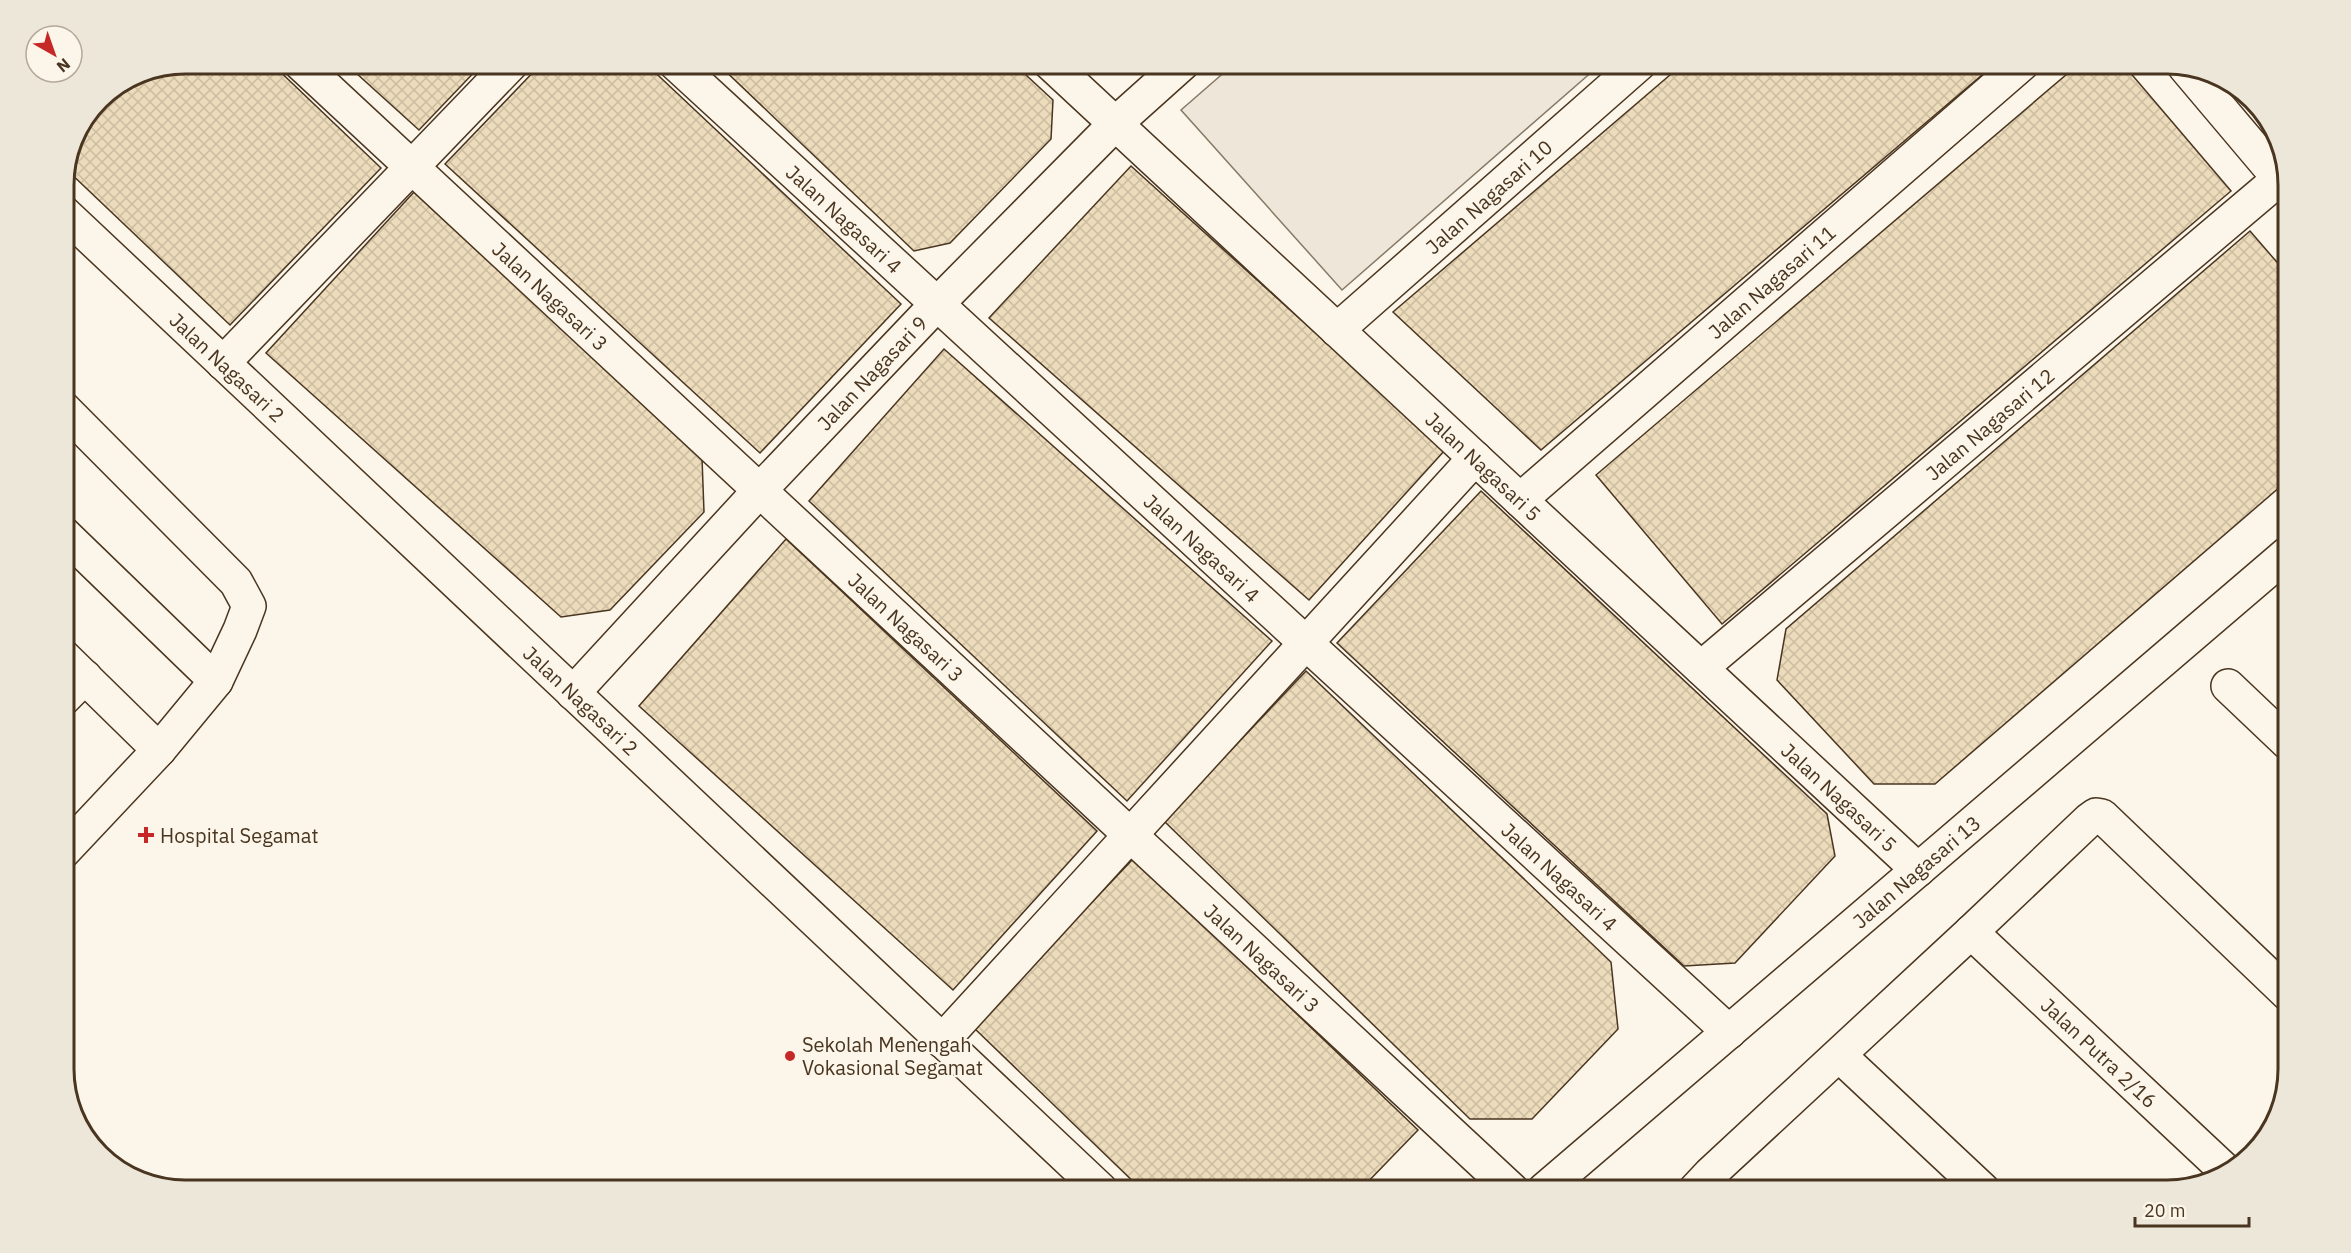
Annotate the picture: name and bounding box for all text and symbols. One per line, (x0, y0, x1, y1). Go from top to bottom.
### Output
north arrow (24, 24, 84, 84)
text: N (53, 54, 75, 77)
street label: Jalan Nagasari 10 (1419, 133, 1558, 260)
street label: Jalan Nagasari 4 (780, 158, 908, 279)
street label: Jalan Nagasari 11 (1702, 219, 1841, 344)
street label: Jalan Nagasari 3 (487, 235, 614, 356)
street label: Jalan Nagasari 2 (164, 306, 291, 428)
street label: Jalan Nagasari 9 (811, 309, 933, 436)
street label: Jalan Nagasari 12 (1920, 362, 2060, 486)
street label: Jalan Nagasari 5 (1420, 406, 1547, 527)
street label: Jalan Nagasari 4 (1138, 487, 1266, 608)
street label: Jalan Nagasari 3 (843, 566, 970, 687)
street label: Jalan Nagasari 2 (518, 639, 645, 761)
street label: Jalan Nagasari 5 (1776, 737, 1903, 858)
street label: Jalan Nagasari 13 (1846, 809, 1986, 934)
street label: Jalan Nagasari 4 (1496, 816, 1624, 937)
place label: Hospital Segamat (160, 822, 318, 849)
marker: Hospital Segamat (137, 826, 155, 844)
street label: Jalan Nagasari 3 (1199, 897, 1326, 1018)
street label: Jalan Putra 2/16 (2035, 991, 2163, 1114)
place label: Sekolah Menengah Vokasional Segamat (802, 1031, 983, 1081)
marker: Sekolah Menengah Vokasional Segamat (783, 1049, 797, 1063)
scale bar (2135, 1190, 2249, 1228)
text: 20 m (2144, 1199, 2186, 1222)

